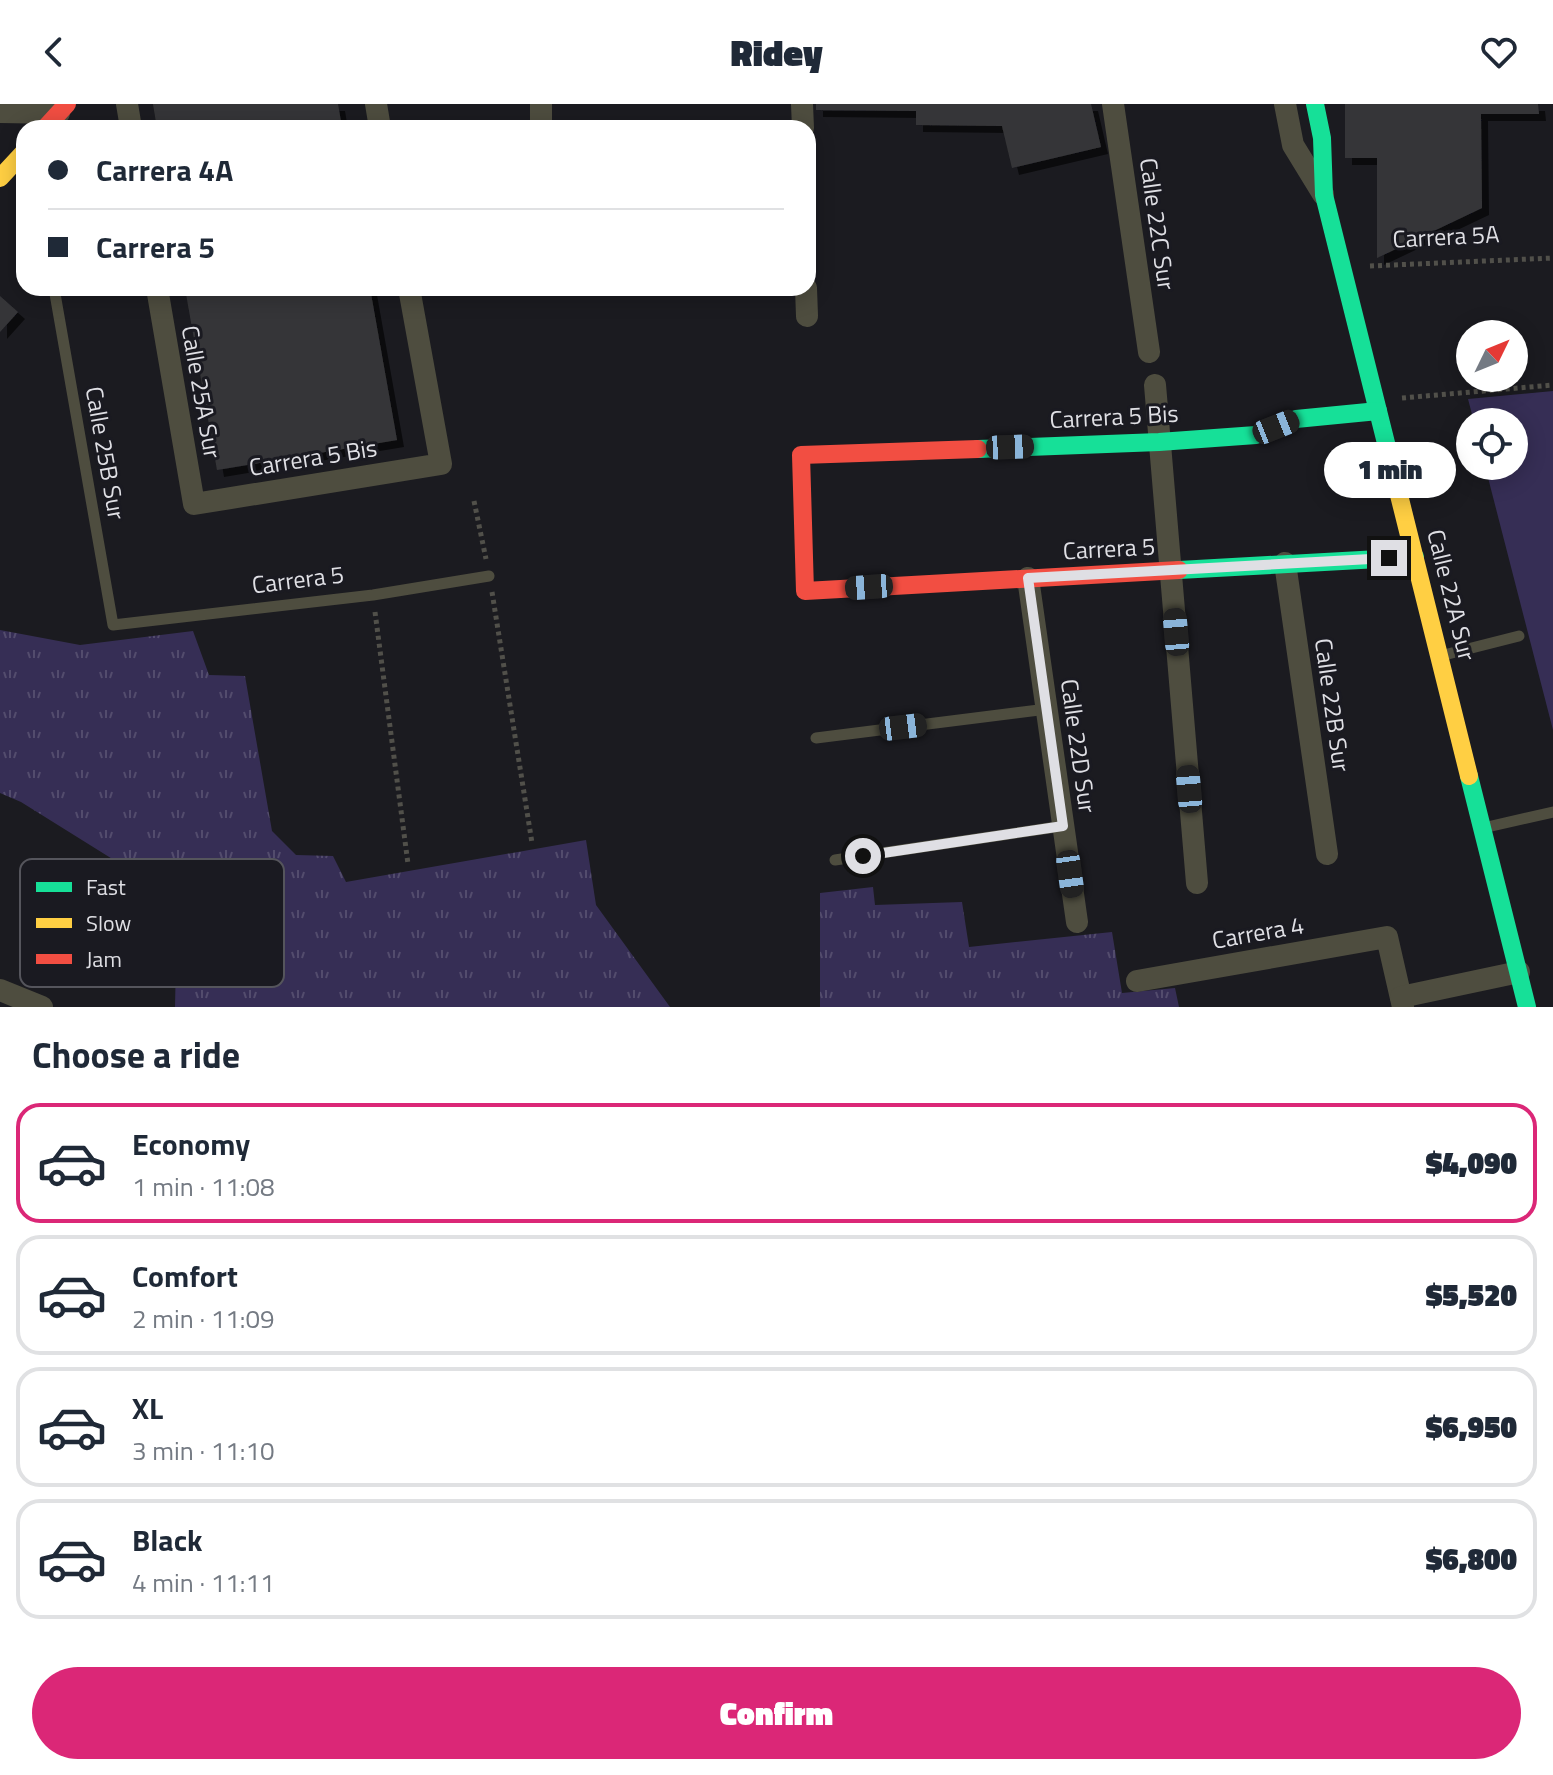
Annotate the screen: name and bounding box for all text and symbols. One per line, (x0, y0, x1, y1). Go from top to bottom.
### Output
text: Ridey (730, 25, 823, 80)
icon: back (32, 30, 76, 74)
icon: heart (1477, 30, 1521, 74)
text: Carrera 4A (96, 147, 233, 193)
street label: Calle 22C Sur (1131, 156, 1185, 292)
street label: Carrera 5A (1392, 215, 1500, 257)
text: Carrera 5 (96, 224, 215, 270)
north arrow (1456, 320, 1528, 392)
map controls (1456, 320, 1528, 480)
street label: Calle 25A Sur (173, 323, 231, 461)
street label: Calle 25B Sur (77, 383, 135, 522)
street label: Carrera 5 Bis (1049, 395, 1179, 437)
car (1249, 407, 1303, 447)
button: locate (1456, 408, 1528, 480)
street label: Carrera 5 Bis (246, 429, 379, 485)
car (986, 434, 1034, 460)
callout: 1 min (1323, 442, 1455, 498)
text: 1 min (1358, 450, 1422, 489)
street label: Calle 22A Sur (1418, 525, 1486, 664)
street label: Carrera 5 (1062, 528, 1156, 568)
route end (1371, 540, 1407, 576)
street label: Carrera 5 (250, 555, 346, 603)
car (844, 573, 894, 601)
car (1162, 607, 1190, 657)
street label: Calle 22B Sur (1306, 636, 1360, 774)
street label: Calle 22D Sur (1052, 676, 1106, 815)
car (878, 712, 928, 742)
car (1175, 764, 1203, 814)
route start (845, 838, 881, 874)
car (1055, 849, 1085, 899)
legend (20, 859, 284, 987)
text: Fast (86, 870, 126, 904)
text: Slow (86, 906, 132, 940)
street label: Carrera 4 (1209, 906, 1307, 958)
text: Jam (86, 942, 122, 976)
text: Choose a ride (32, 1027, 240, 1082)
text: Economy (132, 1121, 250, 1167)
icon: car (36, 1127, 108, 1199)
text: $4,090 (1426, 1140, 1517, 1186)
text: 1 min · 11:08 (132, 1167, 275, 1206)
text: Comfort (132, 1253, 238, 1299)
icon: car (36, 1259, 108, 1331)
text: $5,520 (1426, 1272, 1517, 1318)
text: 2 min · 11:09 (132, 1299, 275, 1338)
text: XL (132, 1385, 163, 1431)
icon: car (36, 1391, 108, 1463)
text: $6,950 (1426, 1404, 1517, 1450)
text: 3 min · 11:10 (132, 1431, 275, 1470)
text: Black (132, 1517, 203, 1563)
icon: car (36, 1523, 108, 1595)
text: $6,800 (1426, 1536, 1517, 1582)
text: 4 min · 11:11 (132, 1563, 275, 1602)
button: Confirm (32, 1667, 1521, 1759)

